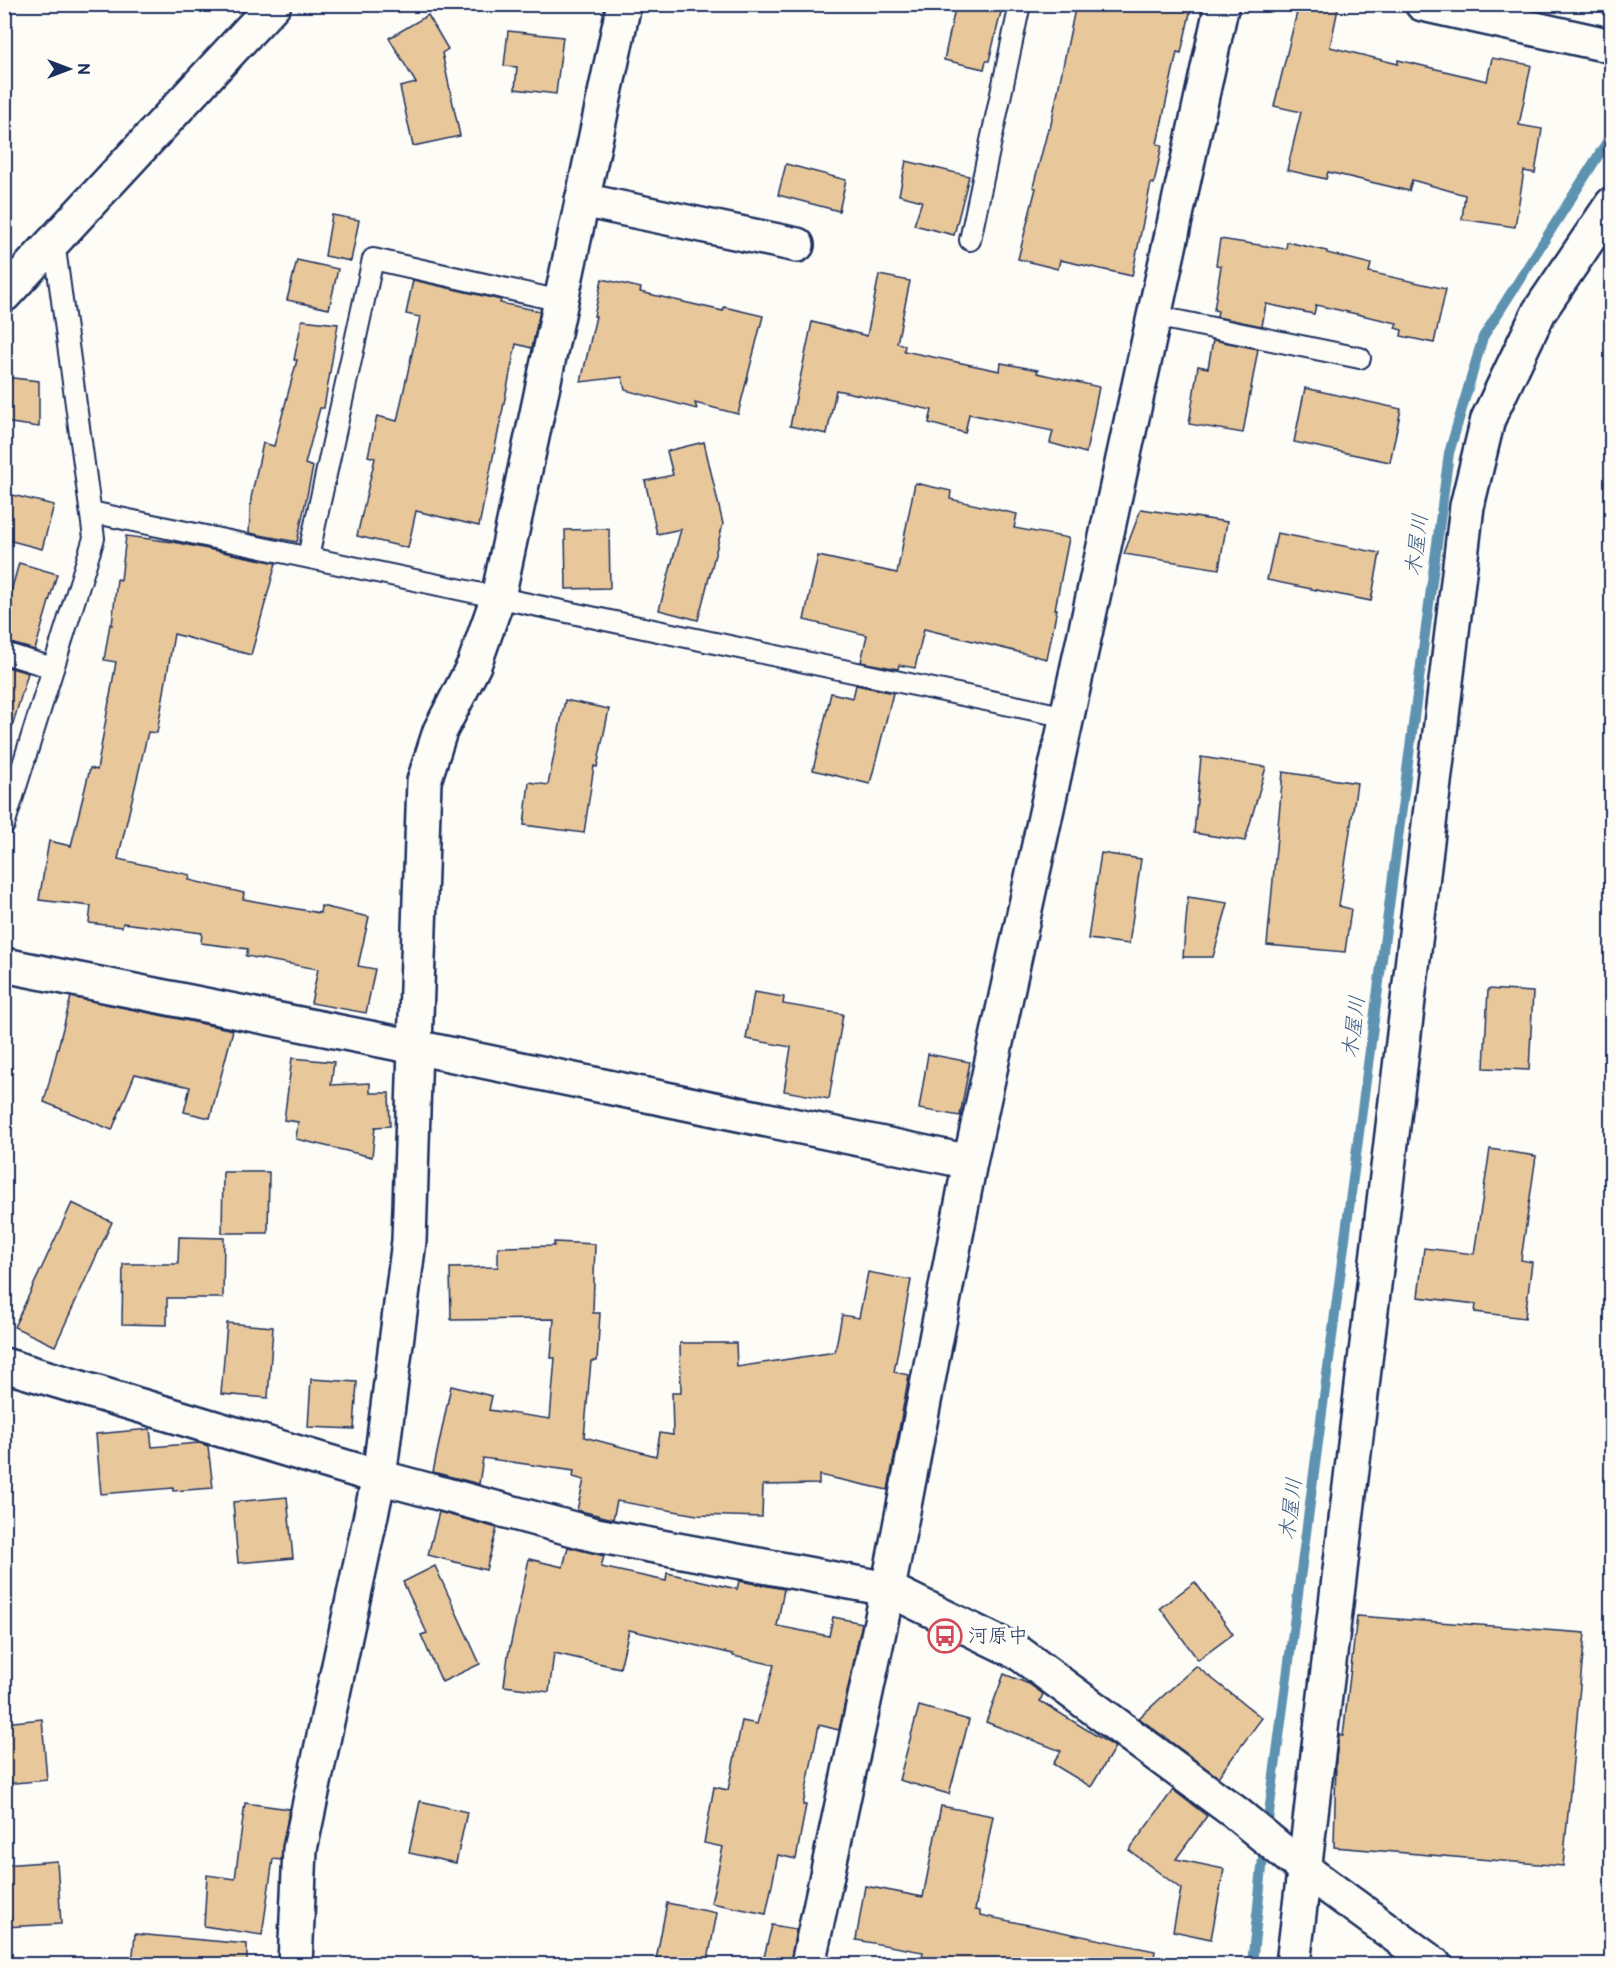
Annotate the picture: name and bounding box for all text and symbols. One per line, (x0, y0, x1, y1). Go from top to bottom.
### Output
north arrow (39, 39, 99, 99)
text: N (73, 63, 92, 75)
water label: 木屋川 (1401, 512, 1433, 578)
water label: 木屋川 (1338, 994, 1370, 1060)
water label: 木屋川 (1275, 1476, 1307, 1542)
bus stop icon: 河原中 (927, 1618, 963, 1654)
place label: 河原中 (968, 1624, 1028, 1648)

